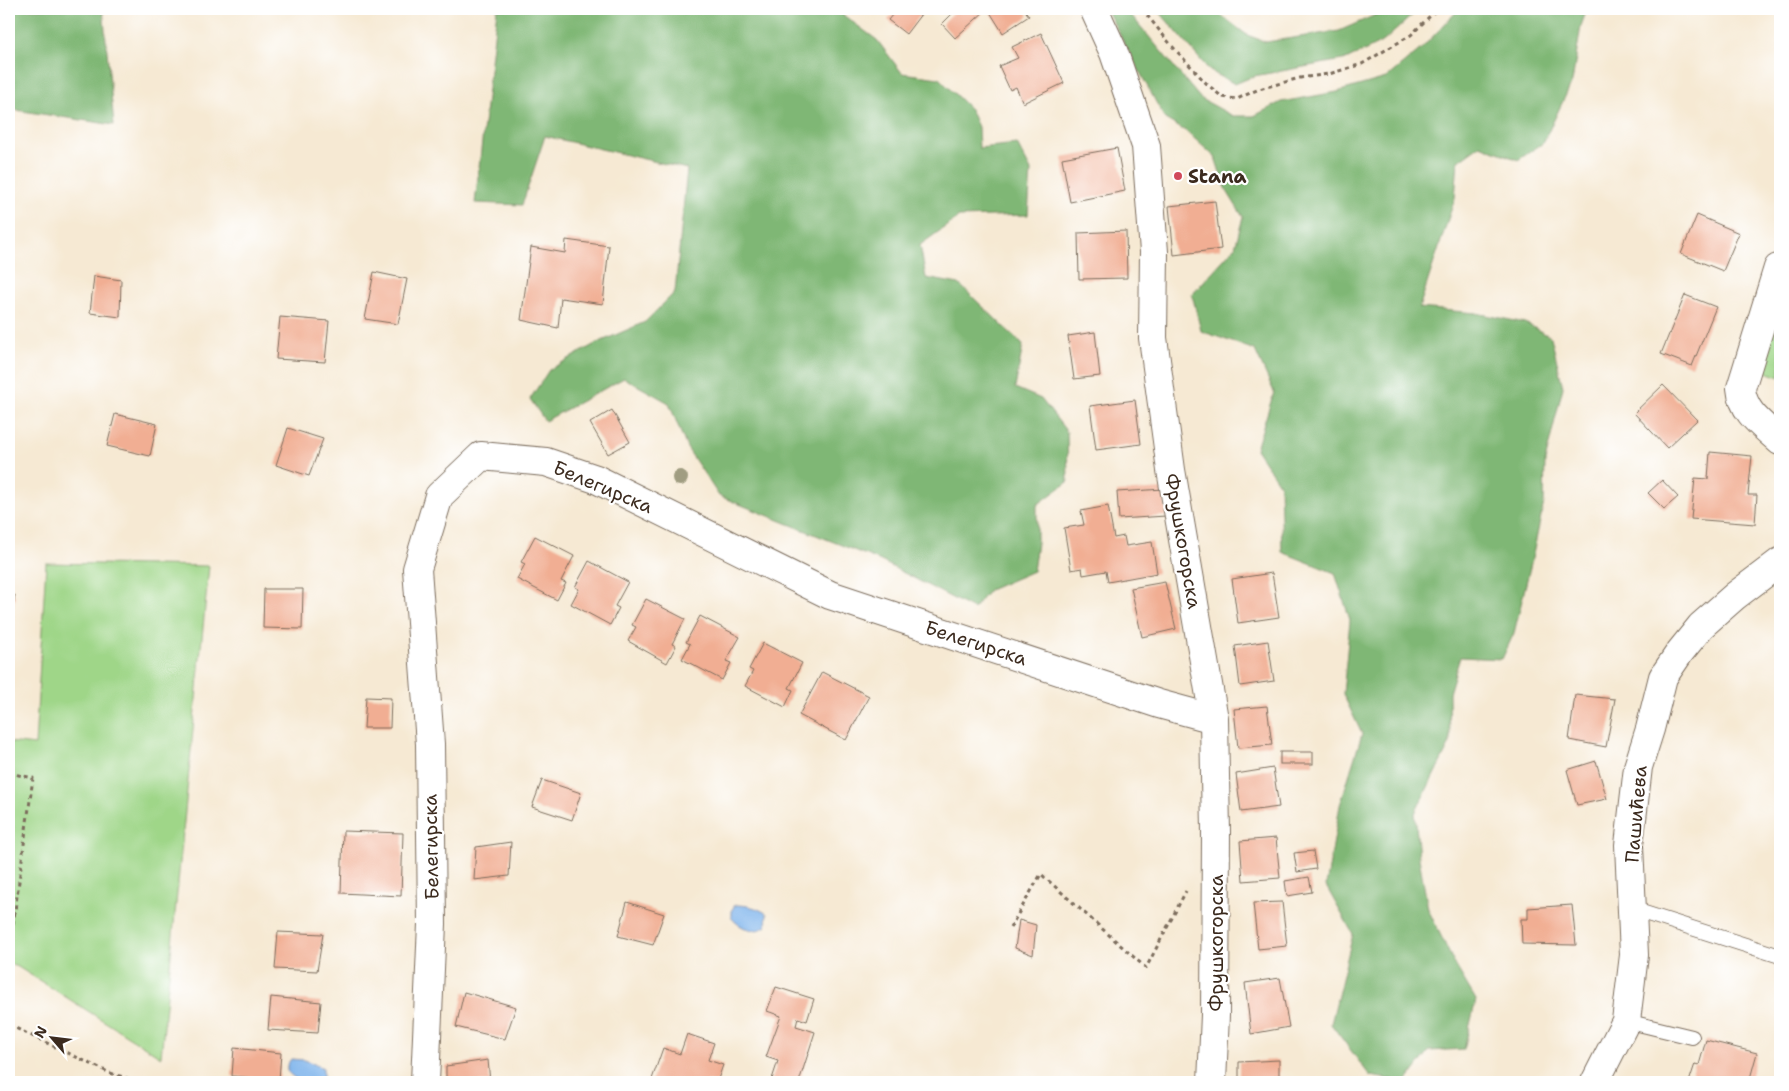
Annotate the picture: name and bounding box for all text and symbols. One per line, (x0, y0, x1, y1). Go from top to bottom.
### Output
place label: Stana (1188, 164, 1247, 189)
marker: Stana (1172, 170, 1184, 182)
street label: Белегирска (549, 455, 657, 519)
street label: Фрушкогорска (1159, 471, 1207, 611)
street label: Белегирска (922, 615, 1030, 671)
street label: Пашићева (1619, 764, 1653, 864)
street label: Белегирска (418, 794, 444, 900)
street label: Фрушкогорска (1204, 874, 1229, 1011)
north arrow (28, 1014, 78, 1064)
text: N (30, 1023, 51, 1041)

